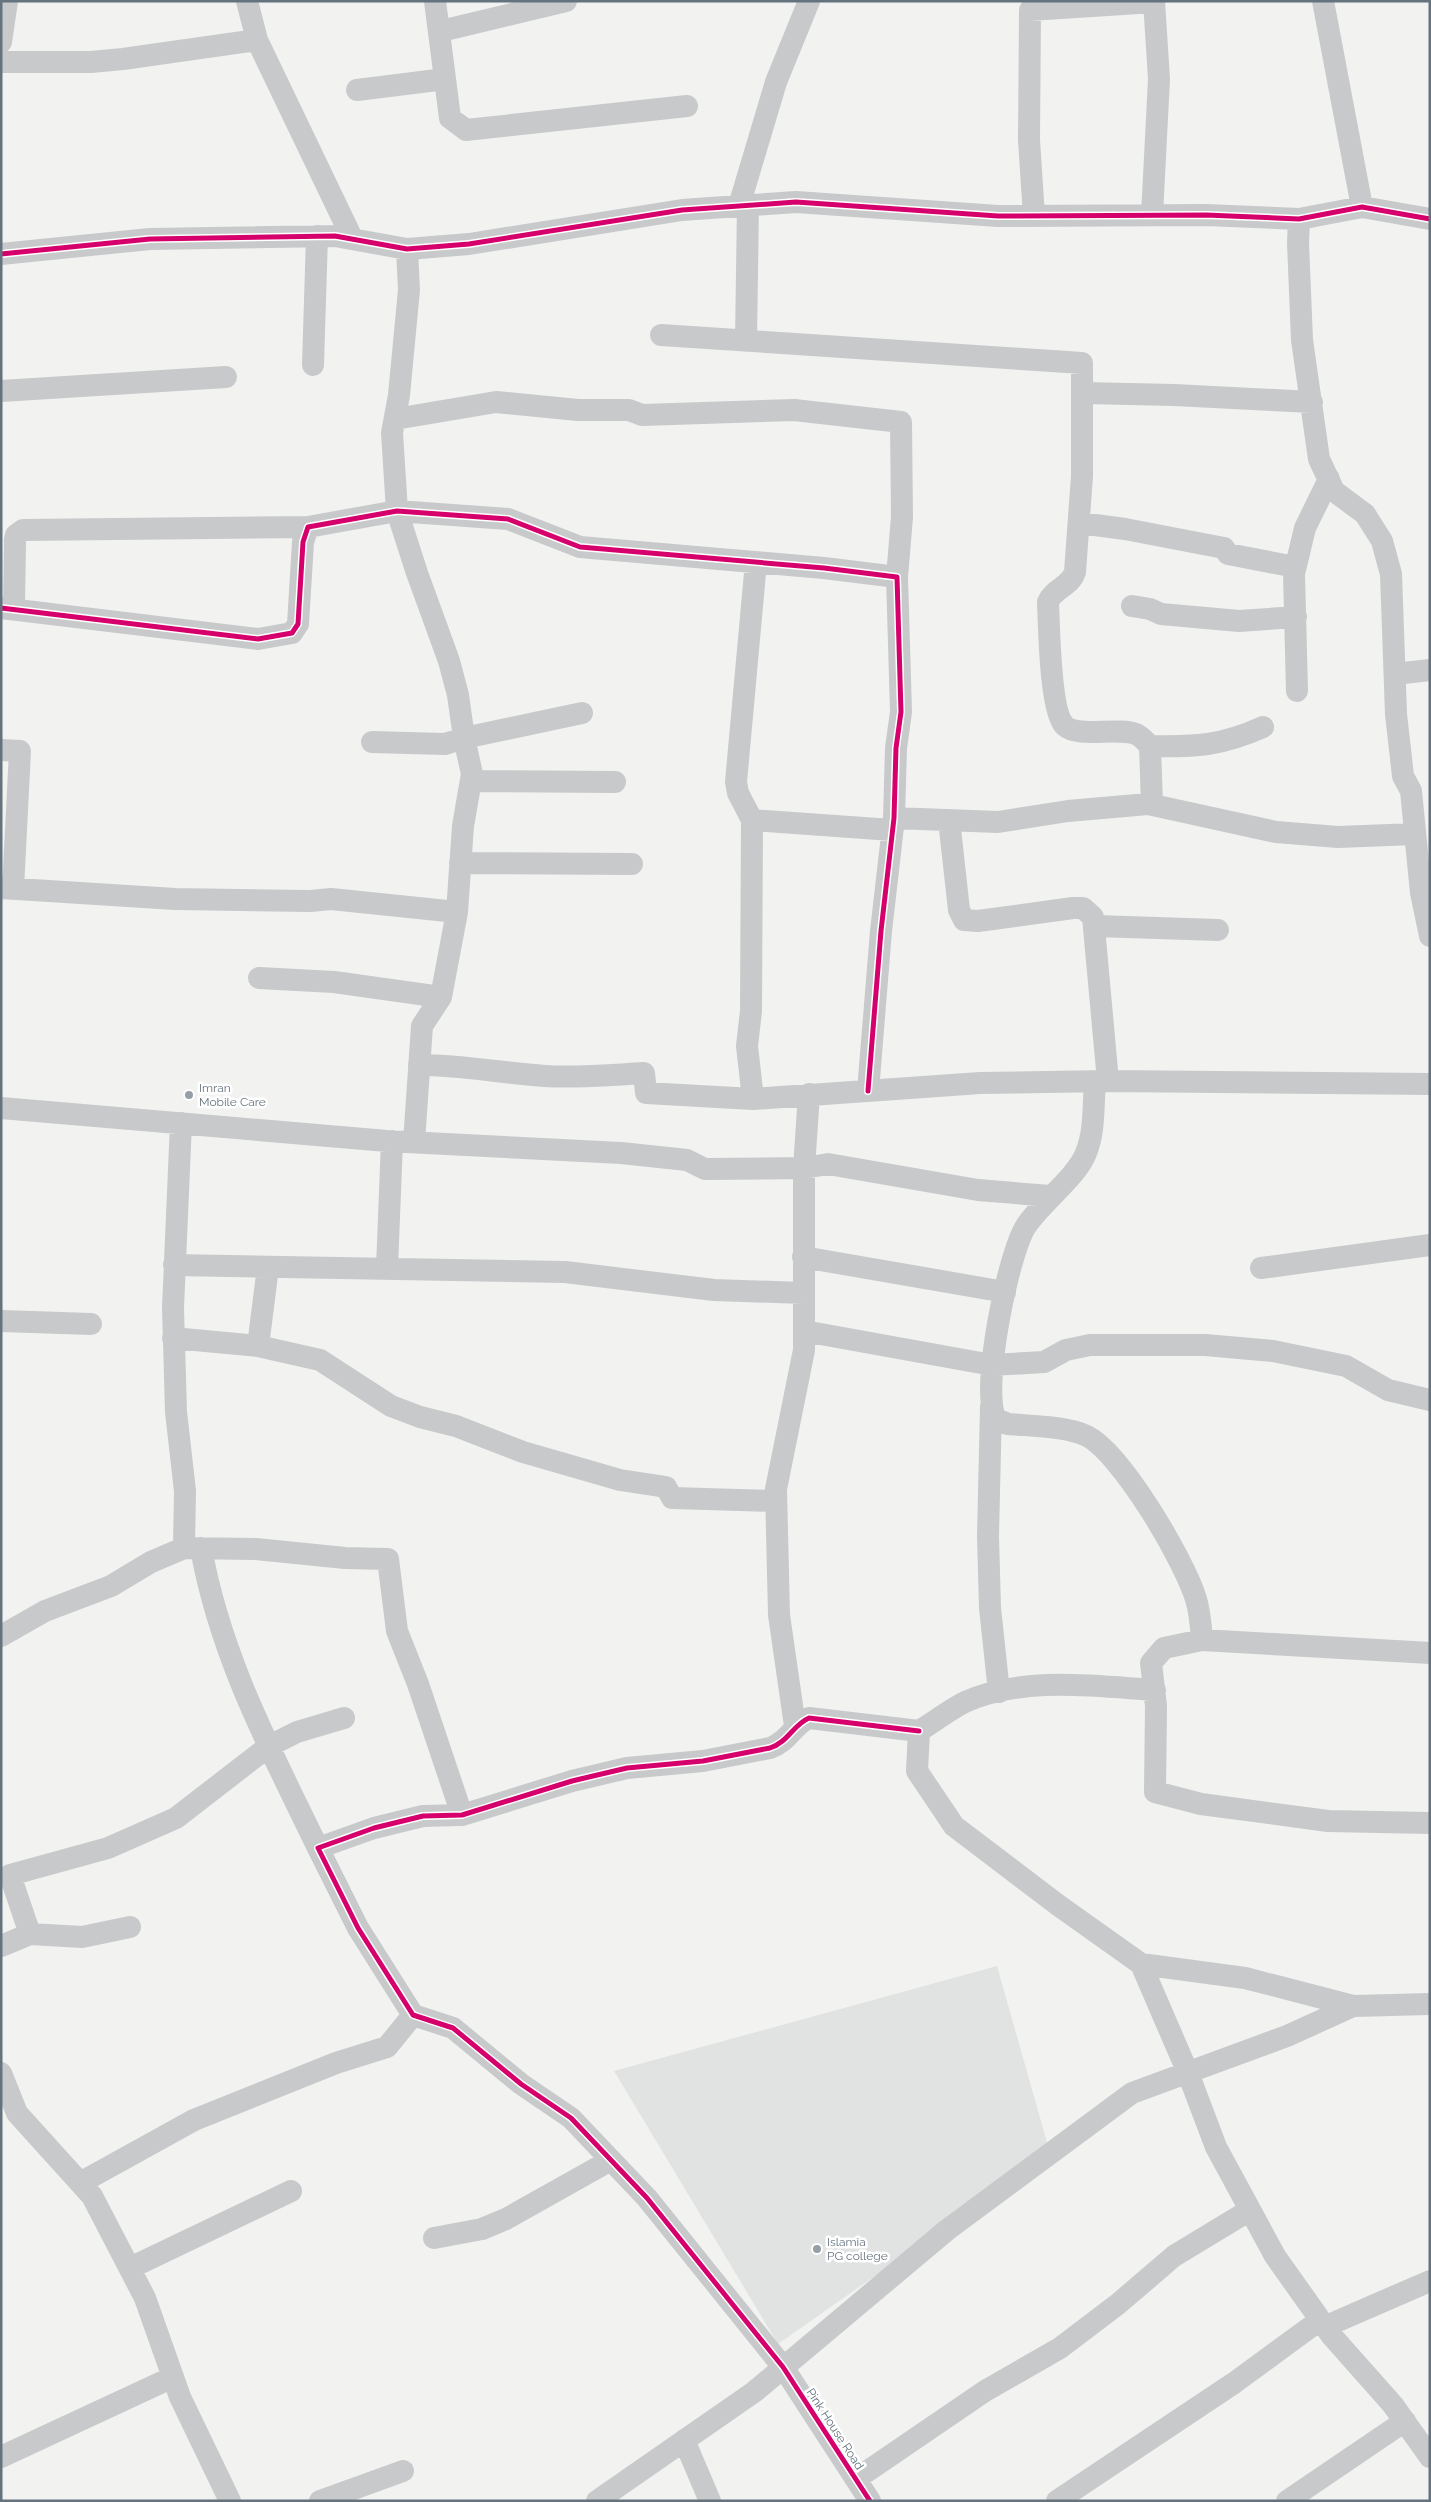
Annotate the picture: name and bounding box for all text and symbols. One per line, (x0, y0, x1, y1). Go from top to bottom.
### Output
place label: Imran Mobile Care (199, 1081, 266, 1109)
marker: Imran Mobile Care (183, 1089, 195, 1101)
place label: Islamia PG college (827, 2235, 888, 2263)
marker: Islamia PG college (811, 2243, 823, 2255)
street label: Pink House Road (803, 2386, 867, 2472)

